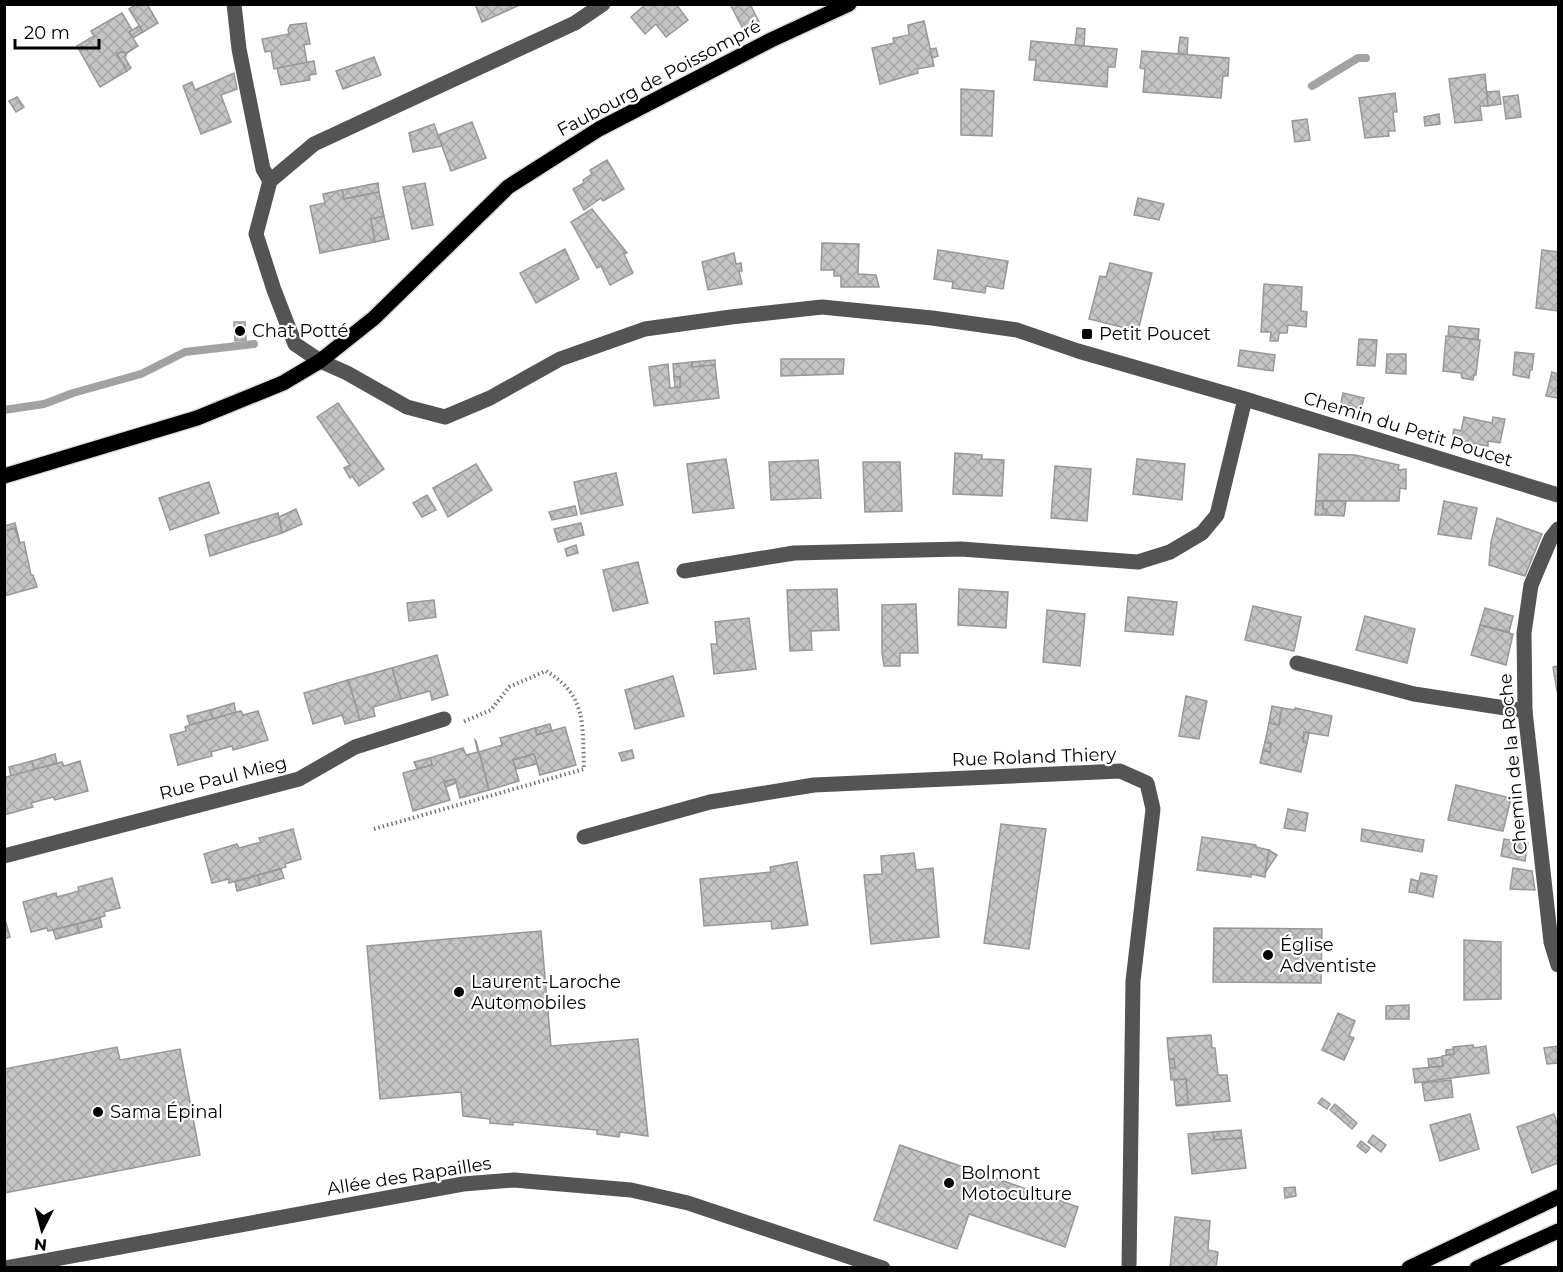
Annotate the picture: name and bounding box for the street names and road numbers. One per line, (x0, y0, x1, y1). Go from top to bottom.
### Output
street label: Faubourg de Poissompré (553, 15, 765, 141)
street label: Chemin du Petit Poucet (1301, 387, 1515, 471)
street label: Chemin de la Roche (1494, 672, 1532, 856)
street label: Rue Roland Thiery (951, 743, 1117, 771)
street label: Rue Paul Mieg (157, 751, 289, 805)
street label: Allée des Rapailles (325, 1152, 493, 1200)

